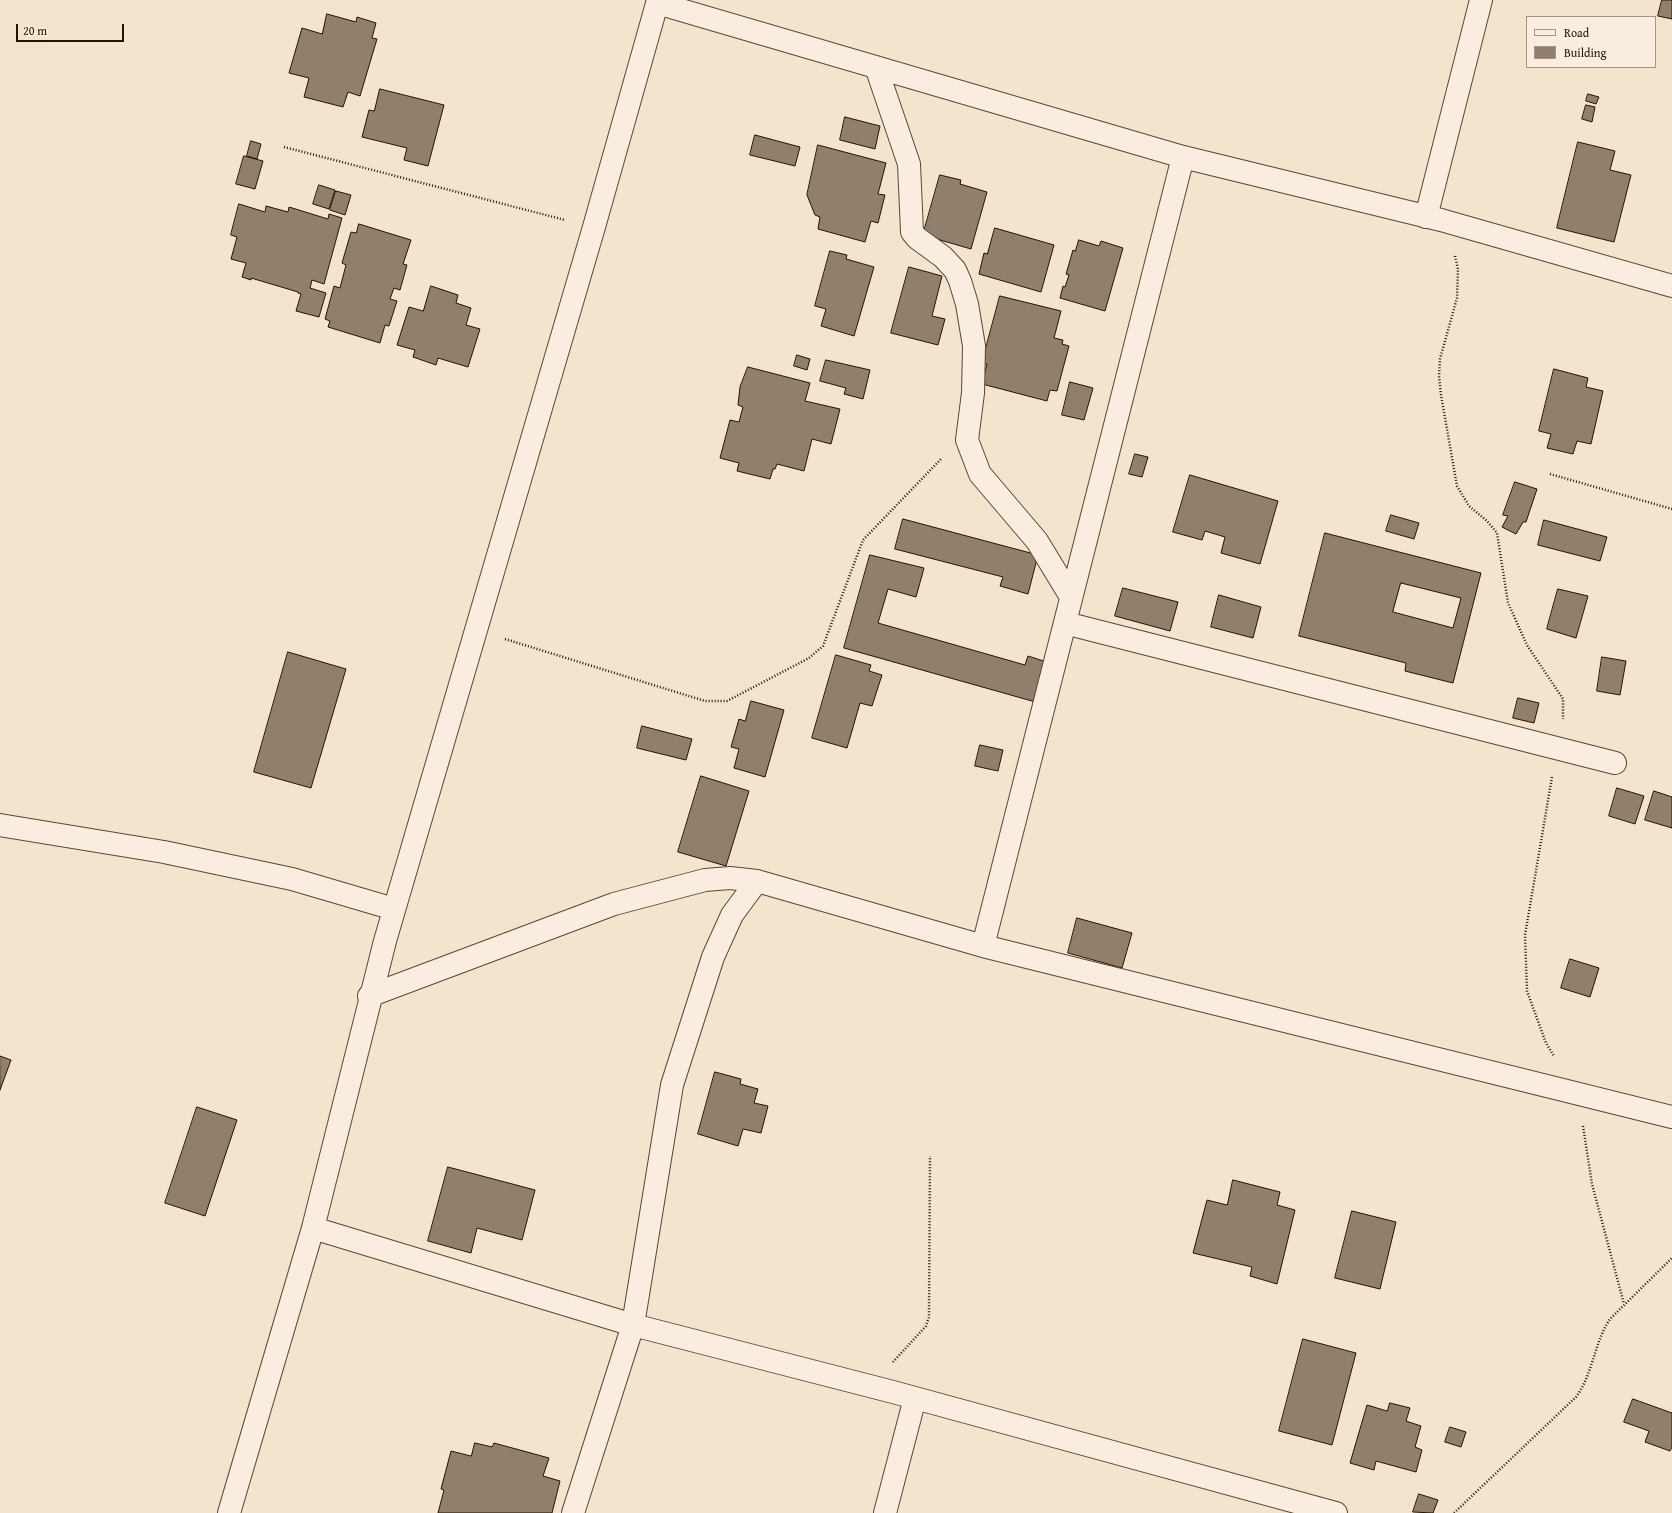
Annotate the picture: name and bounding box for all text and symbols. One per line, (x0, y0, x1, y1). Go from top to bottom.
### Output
scale bar (18, 16, 126, 42)
legend (1526, 16, 1656, 68)
text: 20 m (23, 22, 47, 39)
text: Road (1564, 24, 1589, 41)
text: Building (1564, 44, 1607, 61)

